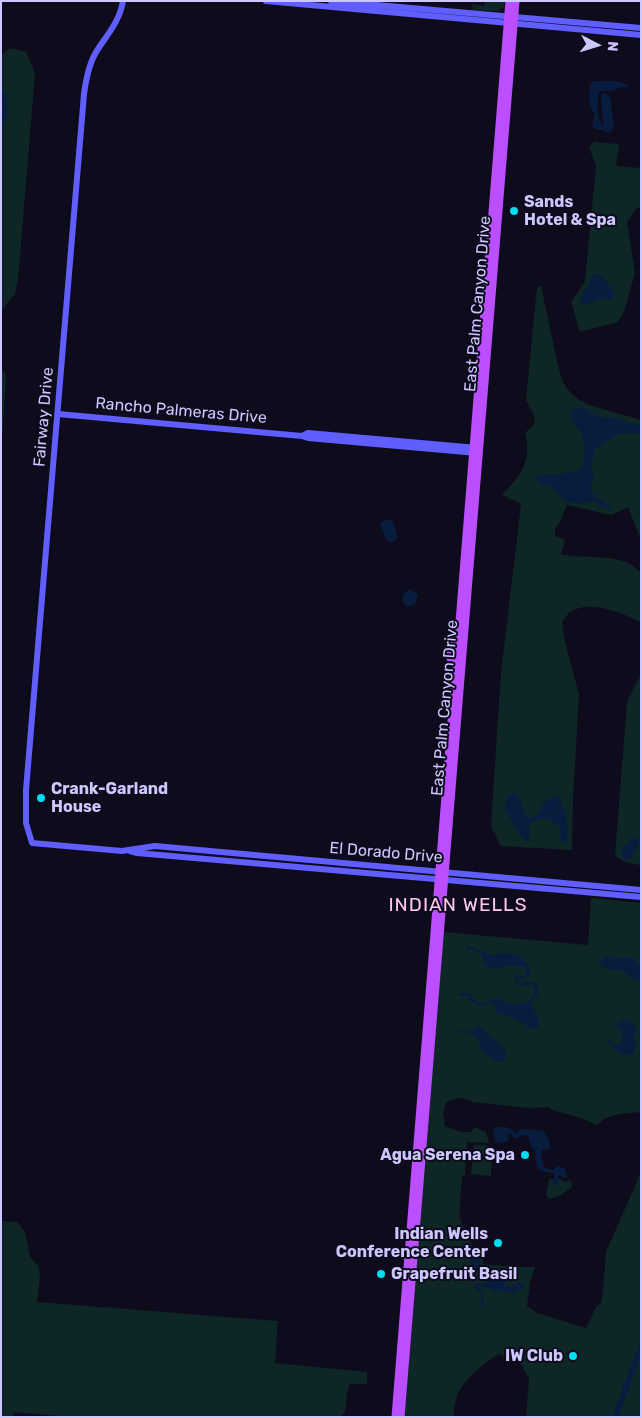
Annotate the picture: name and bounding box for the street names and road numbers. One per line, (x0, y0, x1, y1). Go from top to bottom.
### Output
street label: East Palm Canyon Drive (461, 215, 495, 393)
street label: Fairway Drive (30, 366, 58, 468)
street label: Rancho Palmeras Drive (94, 394, 268, 428)
street label: East Palm Canyon Drive (428, 619, 462, 797)
street label: El Dorado Drive (329, 838, 443, 868)

